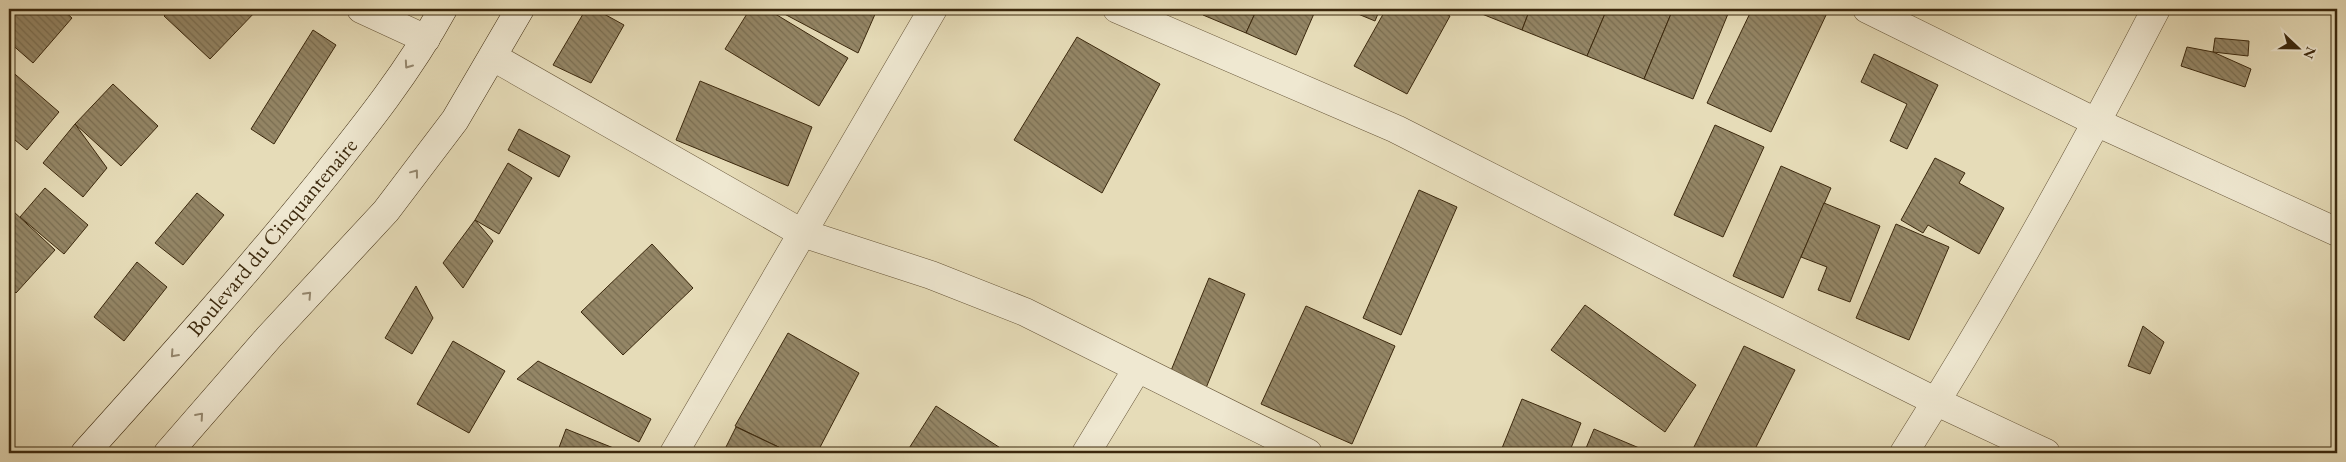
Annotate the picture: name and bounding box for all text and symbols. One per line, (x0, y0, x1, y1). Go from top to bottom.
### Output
north arrow (2274, 22, 2324, 72)
text: N (2299, 44, 2321, 62)
one-way arrow (405, 59, 414, 69)
street label: Boulevard du Cinquantenaire (180, 131, 364, 342)
one-way arrow (409, 170, 417, 179)
one-way arrow (302, 292, 311, 301)
one-way arrow (171, 348, 180, 357)
one-way arrow (194, 413, 203, 422)

